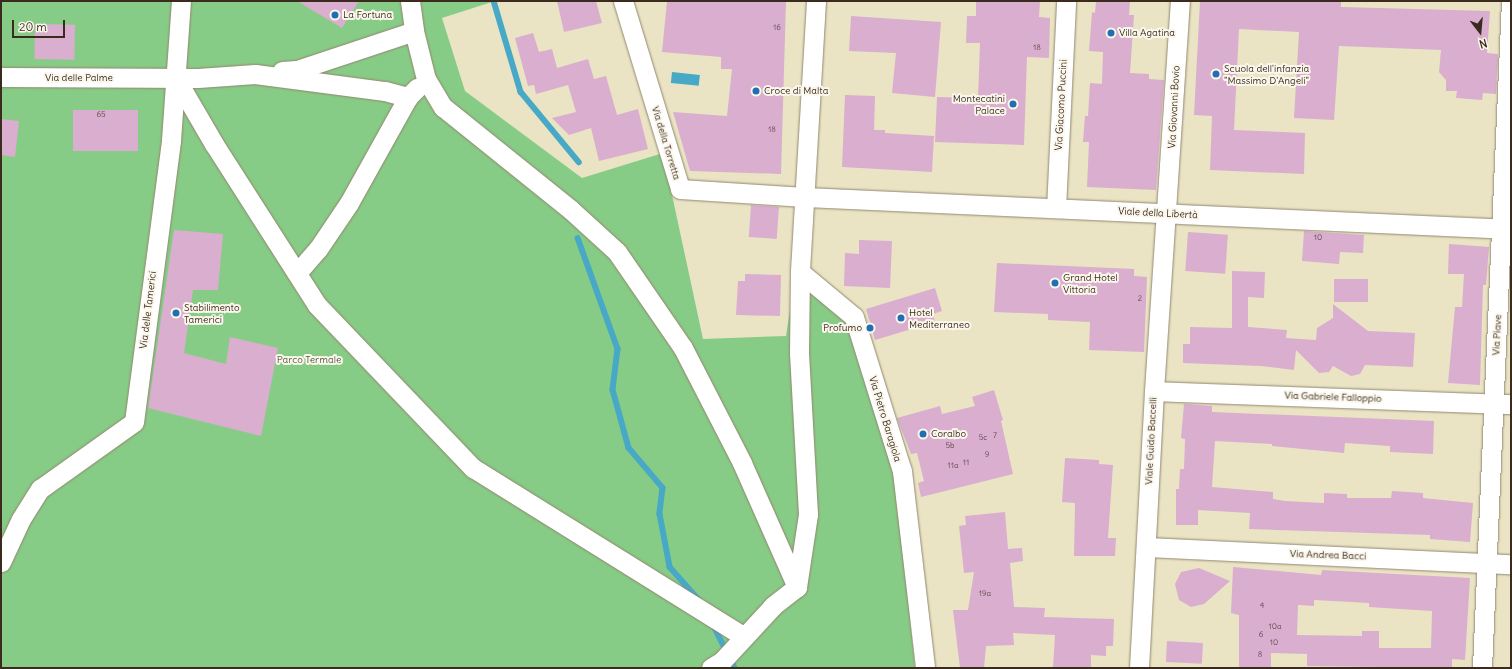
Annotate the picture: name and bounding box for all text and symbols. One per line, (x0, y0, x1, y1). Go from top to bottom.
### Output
place label: La Fortuna (343, 9, 392, 21)
marker: La Fortuna (330, 10, 340, 20)
scale bar (14, 12, 67, 38)
north arrow (1460, 12, 1500, 52)
text: 20 m (19, 19, 47, 34)
house number: 16 (773, 23, 781, 33)
place label: Villa Agatina (1119, 27, 1175, 39)
marker: Villa Agatina (1106, 28, 1116, 38)
text: N (1478, 36, 1489, 51)
house number: 18 (1033, 43, 1041, 53)
street label: Via Giacomo Puccini (1053, 59, 1069, 151)
place label: Scuola dell'infanzia "Massimo D'Angeli" (1224, 62, 1309, 86)
street label: Via Giovanni Bovio (1166, 65, 1182, 149)
marker: Scuola dell'infanzia "Massimo D'Angeli" (1211, 69, 1221, 79)
street label: Via delle Palme (45, 72, 113, 84)
place label: Croce di Malta (764, 85, 828, 97)
marker: Croce di Malta (751, 86, 761, 96)
place label: Montecatini Palace (953, 92, 1005, 116)
marker: Montecatini Palace (1008, 99, 1018, 109)
street label: Via della Torretta (649, 105, 683, 181)
house number: 65 (96, 110, 106, 120)
house number: 18 (768, 125, 776, 135)
street label: Viale della Libertà (1118, 205, 1198, 221)
house number: 10 (1314, 233, 1322, 243)
street label: Via delle Tamerici (137, 270, 159, 350)
place label: Grand Hotel Vittoria (1063, 271, 1118, 294)
marker: Grand Hotel Vittoria (1050, 278, 1060, 288)
house number: 2 (1138, 294, 1142, 304)
place label: Stabilimento Tamerici (184, 301, 240, 324)
place label: Hotel Mediterraneo (909, 306, 970, 330)
marker: Stabilimento Tamerici (171, 308, 181, 318)
marker: Hotel Mediterraneo (896, 313, 906, 323)
street label: Via Piave (1490, 314, 1504, 356)
place label: Profumo (823, 322, 862, 334)
marker: Profumo (865, 323, 875, 333)
park label: Parco Termale (277, 354, 341, 366)
street label: Via Pietro Baragiola (866, 375, 904, 463)
street label: Via Gabriele Falloppio (1284, 389, 1382, 405)
street label: Viale Guido Baccelli (1143, 397, 1159, 485)
place label: Coralbo (931, 428, 966, 440)
marker: Coralbo (918, 429, 928, 439)
house number: 7 (993, 431, 997, 441)
house number: 5c (979, 433, 987, 443)
house number: 5b (945, 441, 955, 451)
house number: 9 (985, 450, 989, 460)
house number: 11 (963, 458, 969, 468)
house number: 11a (948, 461, 958, 471)
street label: Via Andrea Bacci (1290, 548, 1366, 562)
house number: 19a (979, 589, 991, 599)
house number: 4 (1260, 601, 1264, 611)
house number: 10a (1268, 622, 1282, 632)
house number: 6 (1259, 630, 1263, 640)
house number: 10 (1270, 638, 1278, 648)
house number: 8 (1258, 650, 1262, 660)

